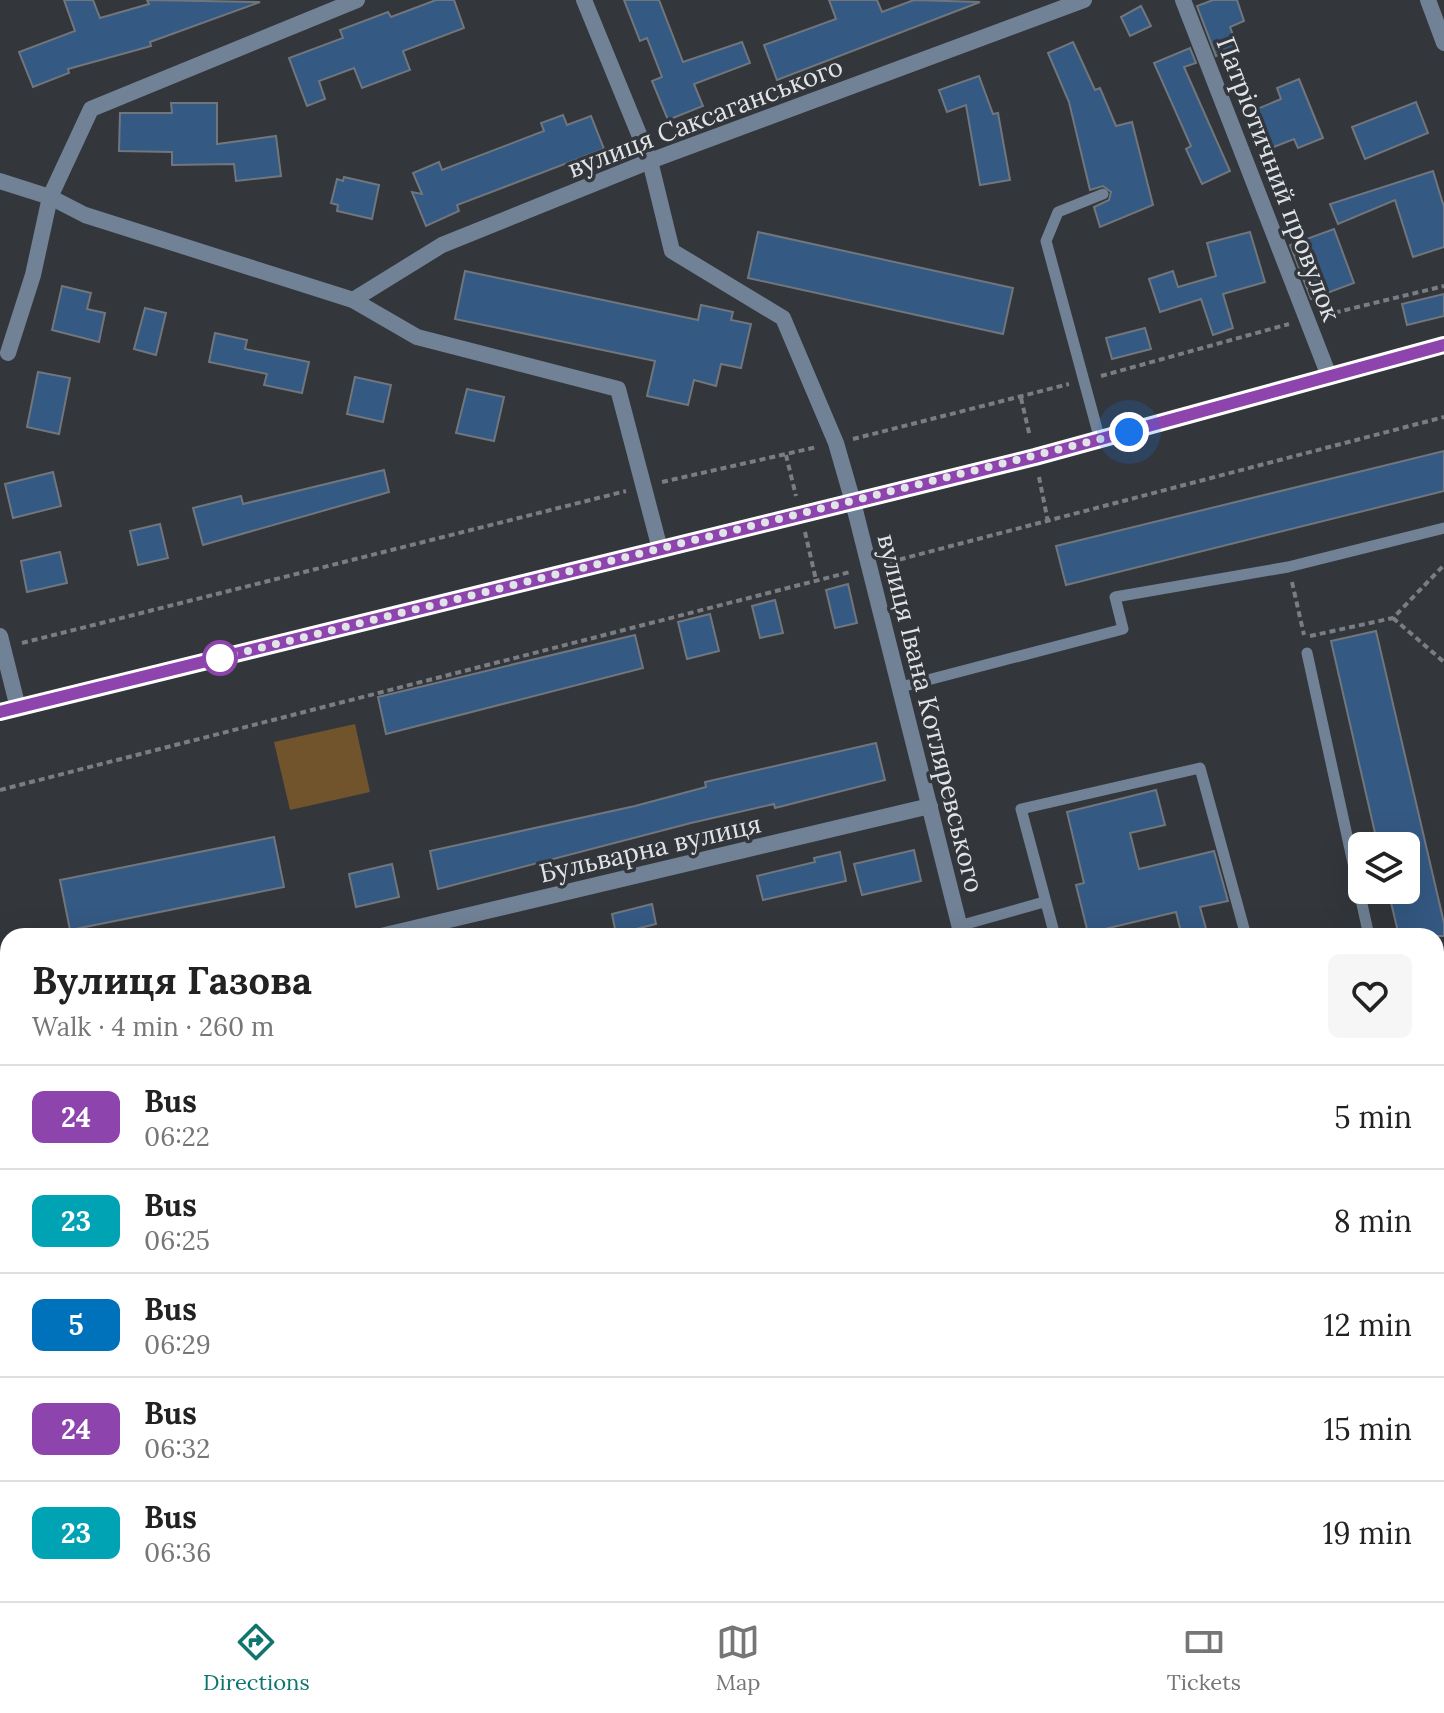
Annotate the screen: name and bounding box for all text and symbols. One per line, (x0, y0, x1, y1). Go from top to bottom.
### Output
street label: Патріотичний провулок (1210, 32, 1348, 326)
street label: вулиця Саксаганського (563, 49, 847, 185)
your location (1109, 412, 1149, 452)
street label: вулиця Івана Котляревського (870, 530, 992, 896)
unlabelled marker (203, 641, 237, 675)
street label: Бульварна вулиця (536, 806, 764, 890)
map controls (1348, 832, 1420, 904)
button: layers (1348, 832, 1420, 904)
button: heart (1328, 954, 1412, 1038)
text: Вулиця Газова (32, 956, 312, 1004)
text: Walk · 4 min · 260 m (32, 1010, 274, 1043)
text: Bus (144, 1082, 197, 1120)
text: 5 min (1334, 1098, 1412, 1136)
text: 24 (61, 1099, 91, 1135)
text: 06:22 (144, 1120, 210, 1153)
text: Bus (144, 1186, 197, 1224)
text: 8 min (1334, 1202, 1412, 1240)
text: 23 (61, 1203, 91, 1239)
text: 06:25 (144, 1224, 210, 1257)
text: Bus (144, 1290, 197, 1328)
text: 12 min (1324, 1306, 1412, 1344)
text: 5 (68, 1307, 84, 1343)
text: 06:29 (144, 1328, 211, 1361)
text: Bus (144, 1394, 197, 1432)
text: 15 min (1323, 1410, 1412, 1448)
text: 24 (61, 1411, 91, 1447)
text: 06:32 (144, 1432, 210, 1465)
text: Bus (144, 1498, 197, 1536)
text: 19 min (1322, 1514, 1412, 1552)
text: 23 (61, 1515, 91, 1551)
text: 06:36 (144, 1536, 211, 1569)
tab: Directions (203, 1620, 310, 1696)
tab: Map (716, 1620, 761, 1696)
tab: Tickets (1167, 1620, 1241, 1696)

